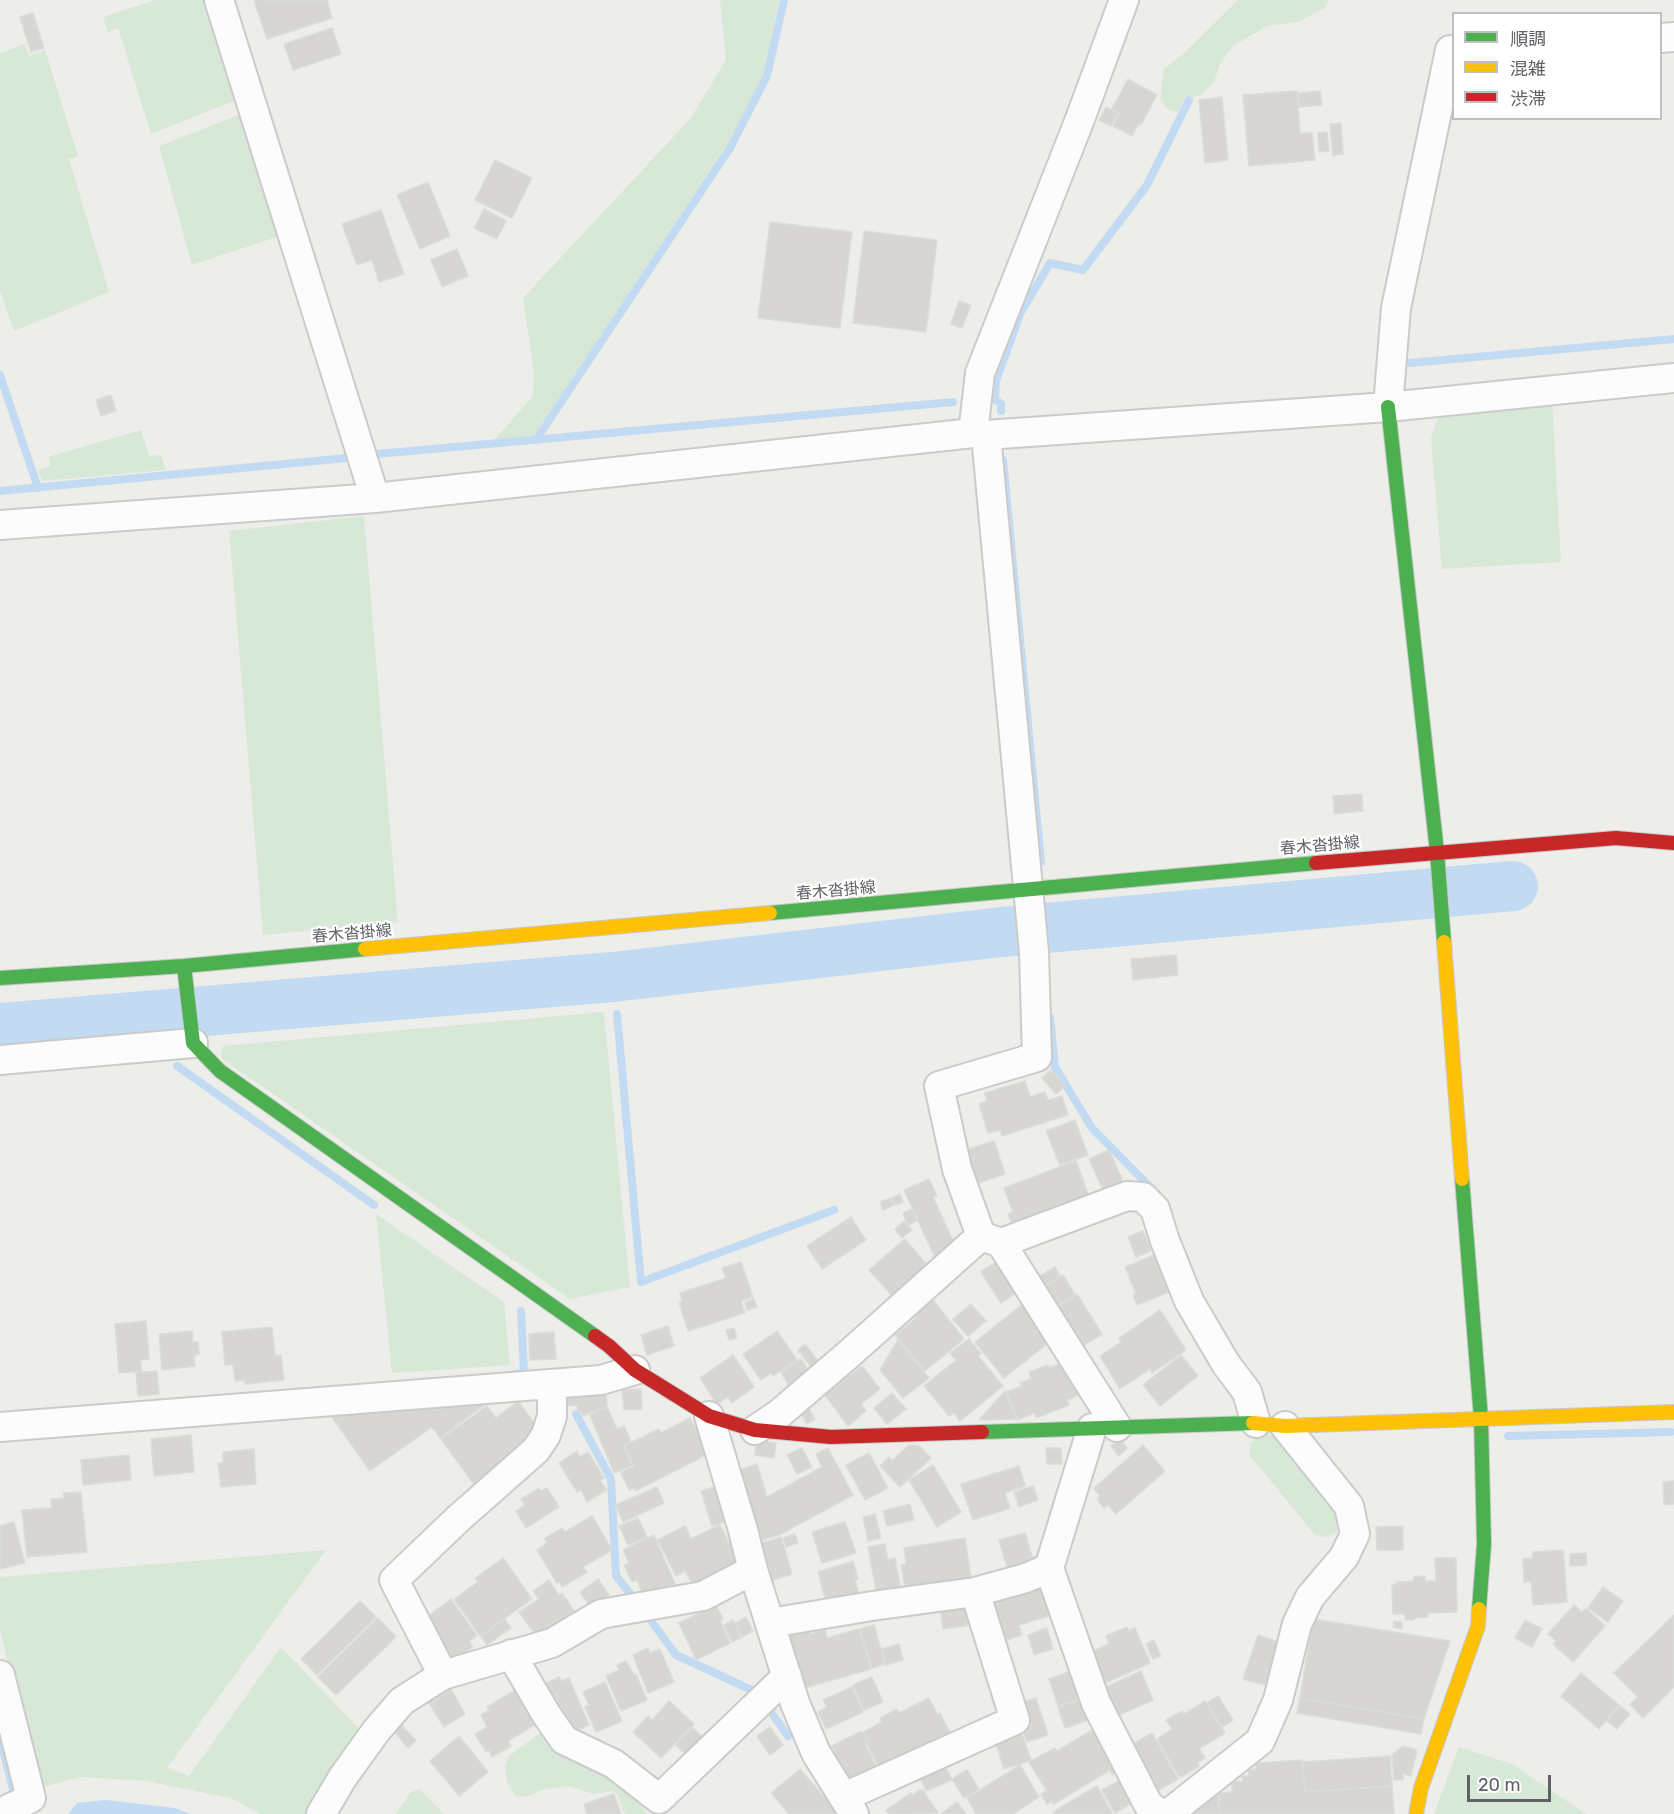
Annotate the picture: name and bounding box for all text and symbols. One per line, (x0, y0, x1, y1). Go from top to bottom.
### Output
legend (1452, 12, 1662, 120)
text: 順調 (1510, 28, 1546, 50)
text: 混雑 (1510, 58, 1546, 80)
text: 渋滞 (1510, 88, 1546, 110)
street label: 春木沓掛線 (1279, 833, 1361, 859)
street label: 春木沓掛線 (795, 878, 877, 904)
street label: 春木沓掛線 (311, 921, 393, 947)
scale bar (1470, 1763, 1554, 1801)
text: 20 m (1478, 1774, 1520, 1796)

